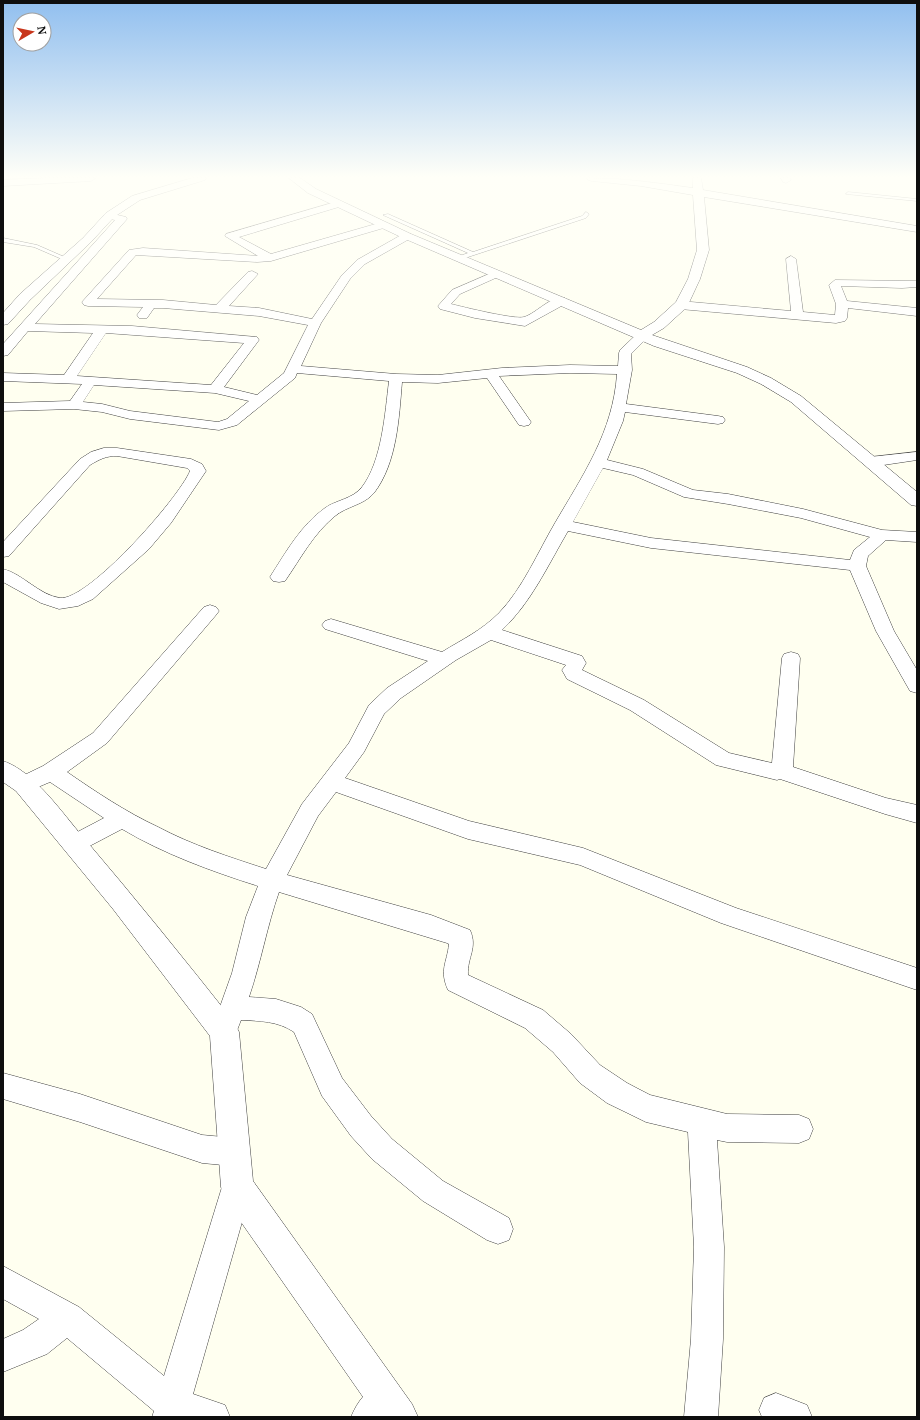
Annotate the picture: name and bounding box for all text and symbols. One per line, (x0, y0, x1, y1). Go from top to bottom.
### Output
north arrow (12, 12, 52, 52)
text: N (34, 25, 51, 36)

